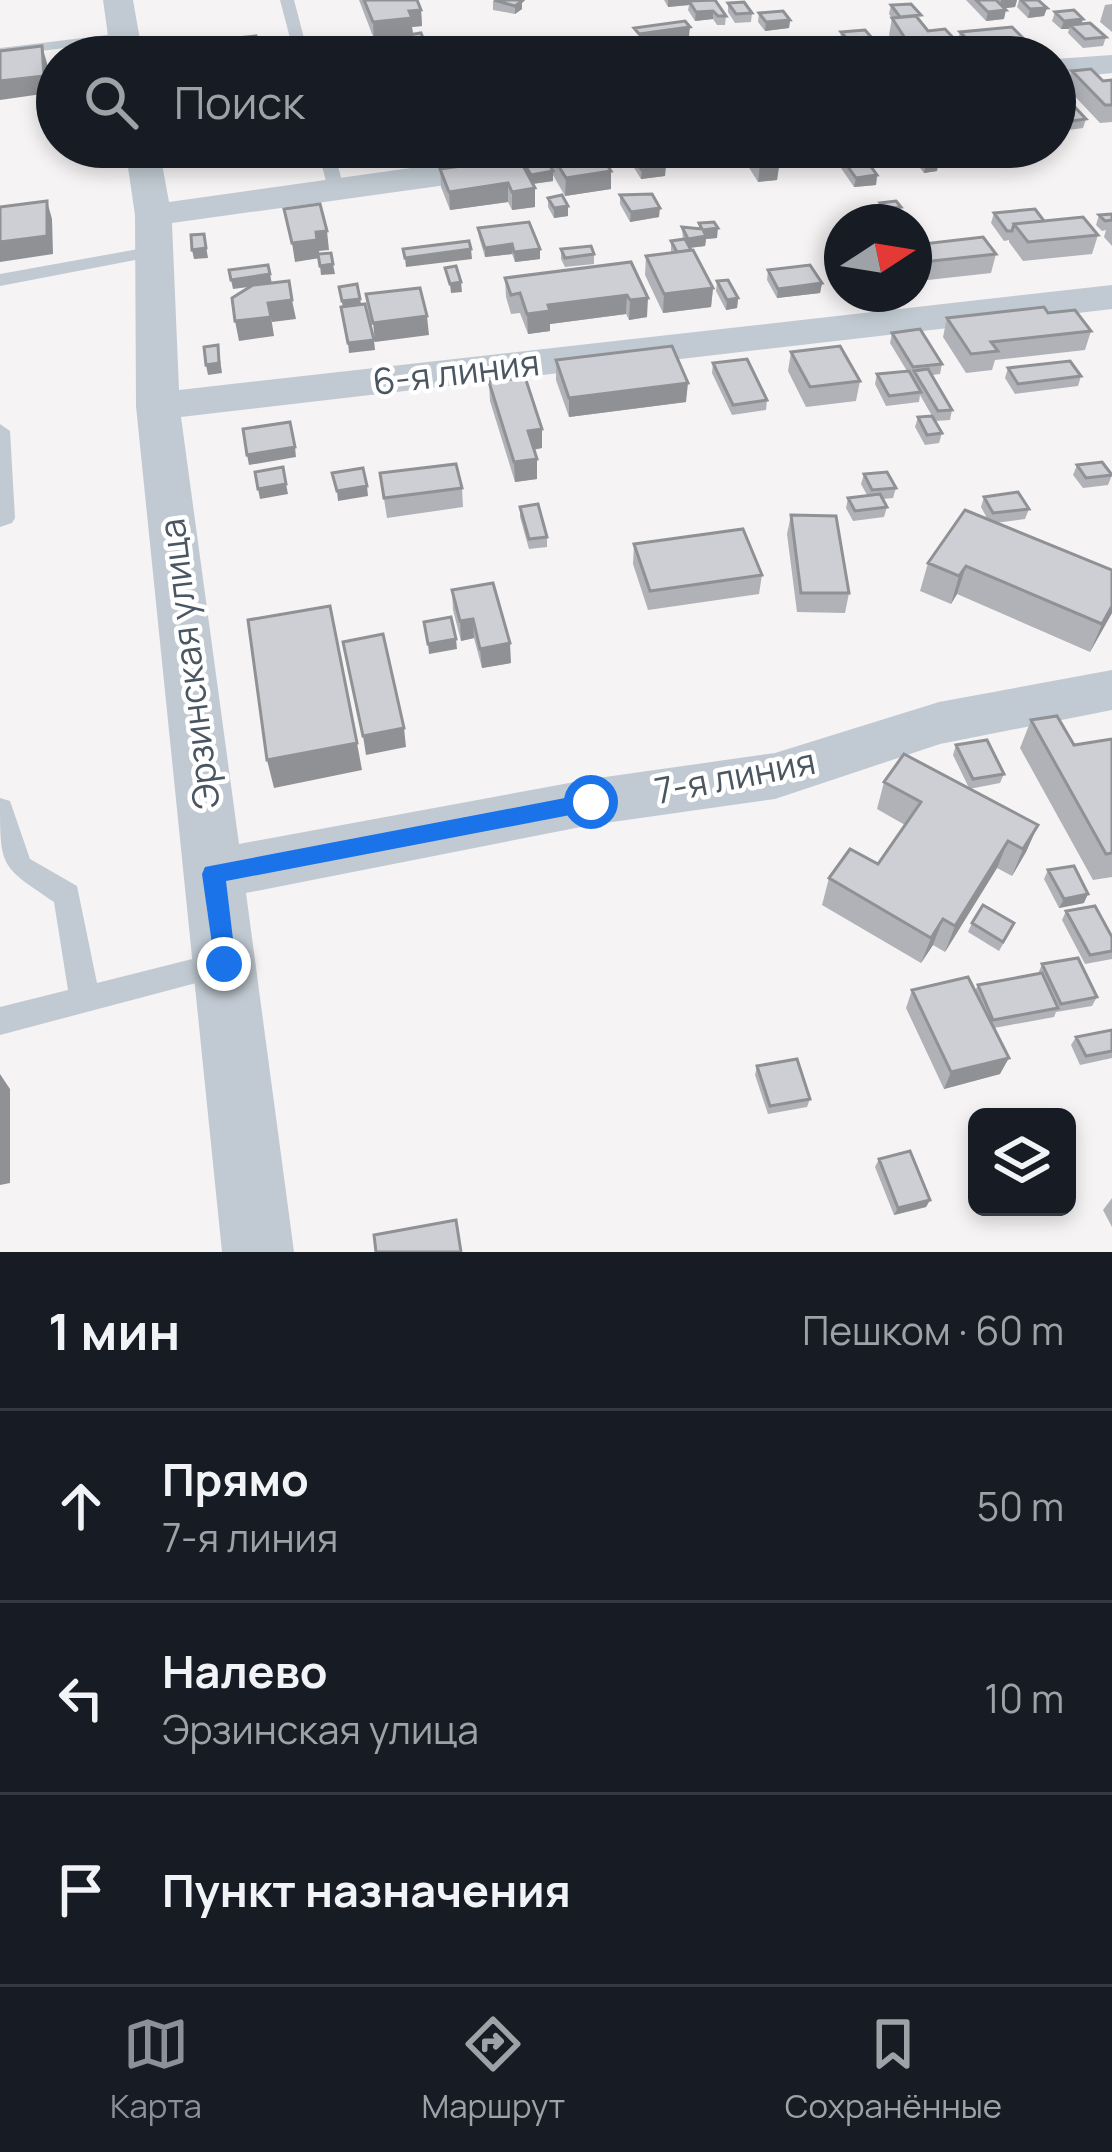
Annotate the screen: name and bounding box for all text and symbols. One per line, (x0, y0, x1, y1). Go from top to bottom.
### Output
search box (36, 36, 1076, 168)
icon: search (78, 69, 144, 135)
text: Поиск (174, 71, 305, 133)
north arrow (824, 204, 932, 312)
street label: 6-я линия (370, 337, 542, 406)
street label: Эрзинская улица (146, 516, 231, 812)
street label: 7-я линия (650, 736, 819, 815)
route start (564, 775, 618, 829)
route end (197, 937, 251, 991)
map controls (968, 1108, 1076, 1216)
button: layers (968, 1108, 1076, 1216)
text: 1 мин (48, 1296, 180, 1365)
text: Пешком · 60 m (802, 1303, 1064, 1357)
text: Прямо (162, 1448, 309, 1510)
icon: ahead (48, 1473, 114, 1539)
text: 50 m (977, 1479, 1064, 1533)
text: 7-я линия (162, 1510, 338, 1564)
text: Налево (162, 1640, 328, 1702)
icon: left (48, 1665, 114, 1731)
text: 10 m (984, 1671, 1064, 1725)
text: Эрзинская улица (162, 1702, 479, 1756)
icon: arrive (48, 1857, 114, 1923)
text: Пункт назначения (162, 1859, 571, 1921)
tab: Карта (110, 2011, 202, 2128)
tab: Маршрут (421, 2011, 565, 2128)
tab: Сохранённые (785, 2011, 1002, 2128)

